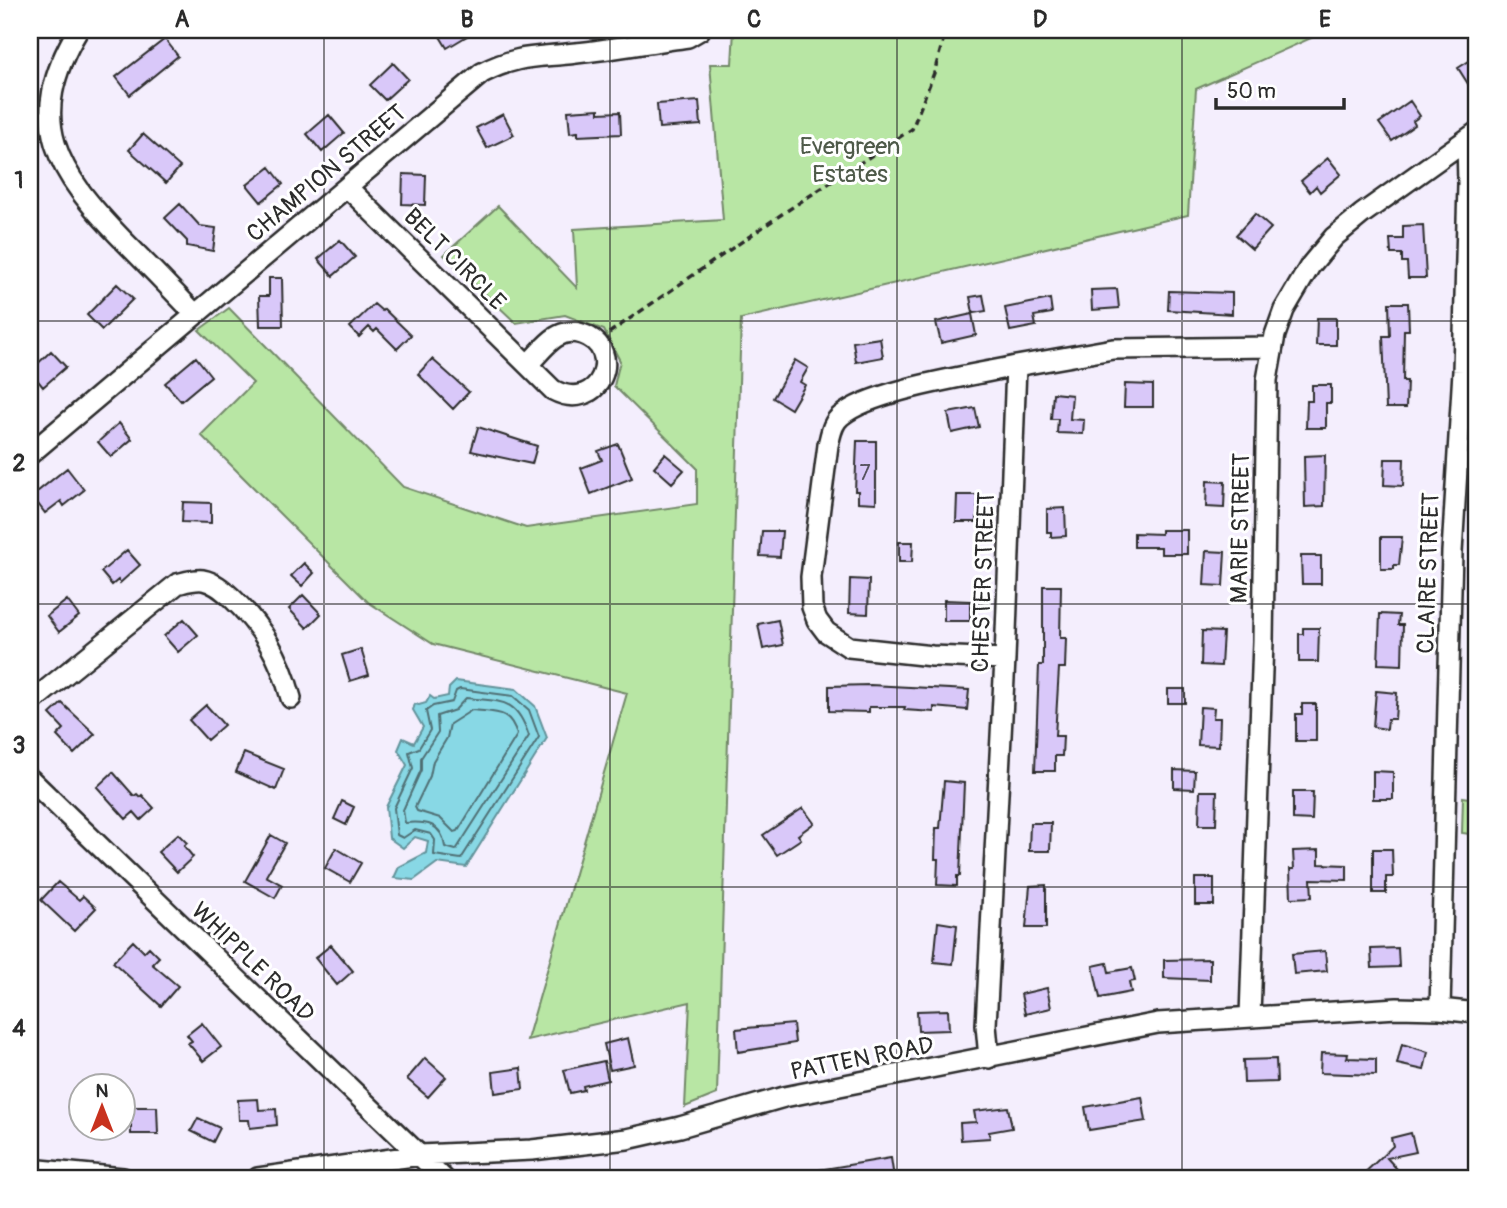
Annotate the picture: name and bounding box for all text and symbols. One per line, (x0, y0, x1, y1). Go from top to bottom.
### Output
text: A (175, 5, 190, 34)
text: B (460, 5, 474, 34)
text: C (747, 5, 761, 34)
text: D (1033, 5, 1047, 34)
text: E (1319, 5, 1331, 34)
scale bar (1216, 66, 1344, 110)
text: 50 m (1227, 78, 1276, 105)
street label: CHAMPION STREET (241, 98, 412, 248)
park label: Evergreen Estates (800, 132, 900, 189)
text: 1 (15, 166, 24, 195)
street label: BELT CIRCLE (398, 202, 512, 316)
text: 2 (13, 449, 26, 478)
street label: MARIE STREET (1225, 452, 1256, 604)
house number: 7 (859, 460, 871, 487)
street label: CHESTER STREET (966, 491, 1001, 673)
street label: CLAIRE STREET (1411, 492, 1446, 654)
text: 3 (13, 731, 25, 760)
street label: WHIPPLE ROAD (185, 896, 320, 1028)
text: 4 (12, 1014, 26, 1043)
street label: PATTEN ROAD (788, 1030, 936, 1087)
north arrow (66, 1072, 136, 1142)
text: N (96, 1079, 109, 1103)

